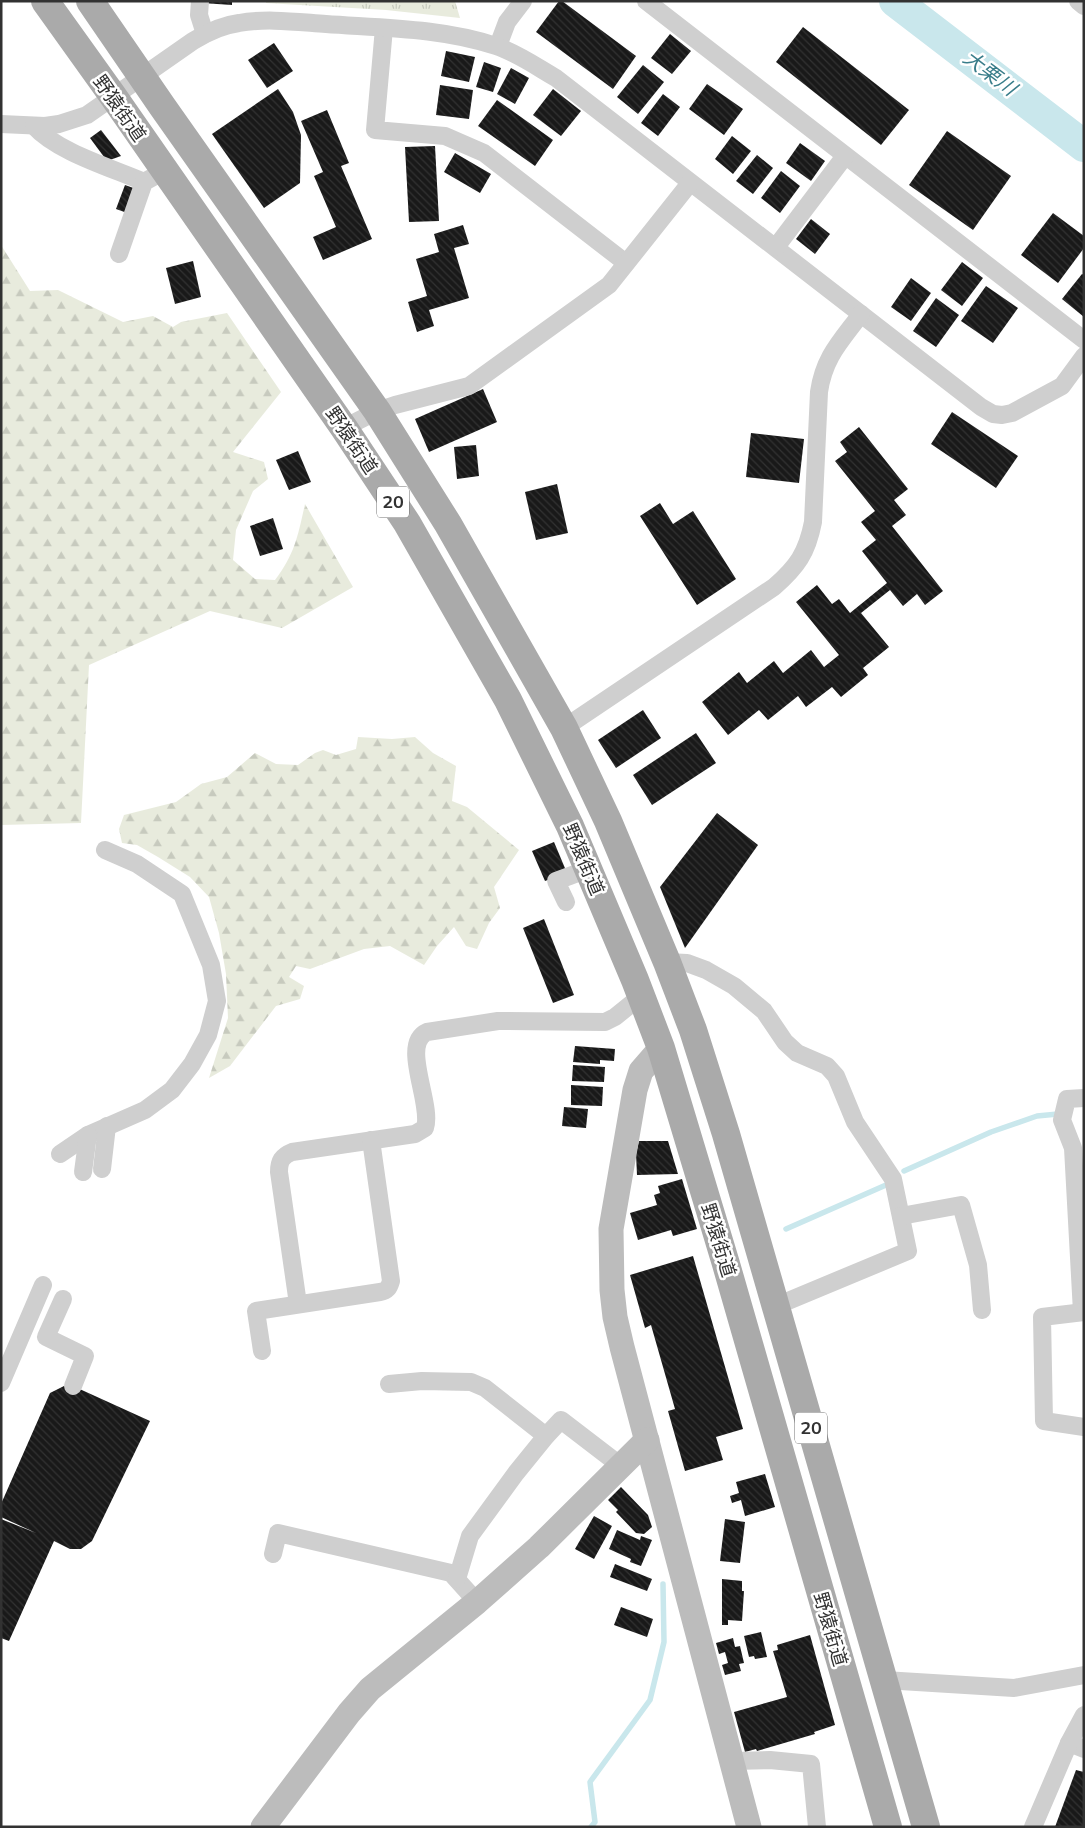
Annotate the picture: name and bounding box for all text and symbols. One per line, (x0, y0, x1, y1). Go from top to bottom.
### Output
water label: 大栗川 (959, 45, 1023, 102)
street label: 野猿街道 (88, 70, 152, 146)
street label: 野猿街道 (321, 402, 383, 478)
road number: 20 (377, 487, 409, 518)
street label: 野猿街道 (558, 819, 610, 899)
street label: 野猿街道 (696, 1200, 742, 1280)
road number: 20 (795, 1412, 827, 1444)
street label: 野猿街道 (809, 1589, 853, 1669)

